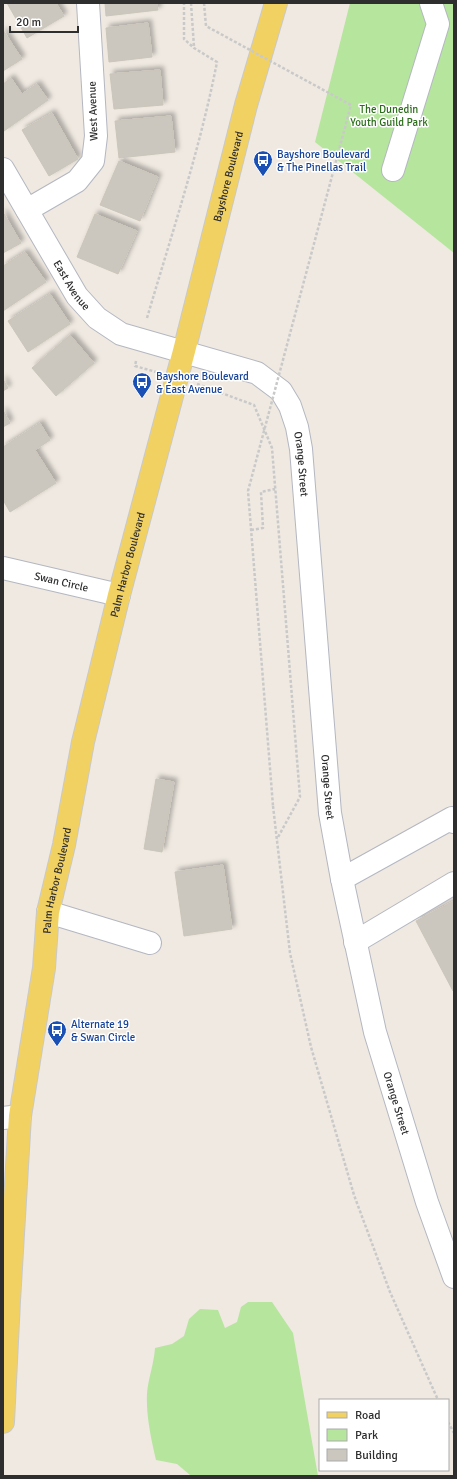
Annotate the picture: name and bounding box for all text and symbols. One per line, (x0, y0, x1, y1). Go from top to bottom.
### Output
scale bar (10, 8, 78, 34)
text: 20 m (16, 15, 41, 30)
street label: West Avenue (85, 81, 101, 141)
park label: The Dunedin Youth Guild Park (350, 103, 428, 129)
street label: Bayshore Boulevard (210, 130, 246, 223)
place label: Bayshore Boulevard & The Pinellas Trail (277, 148, 370, 174)
bus stop icon: Bayshore Boulevard & The Pinellas Trail (252, 149, 274, 177)
street label: East Avenue (51, 258, 93, 313)
place label: Bayshore Boulevard & East Avenue (156, 370, 249, 396)
bus stop icon: Bayshore Boulevard & East Avenue (131, 371, 153, 399)
street label: Orange Street (291, 430, 311, 497)
street label: Palm Harbor Boulevard (107, 510, 147, 619)
street label: Swan Circle (33, 569, 90, 594)
street label: Orange Street (319, 754, 338, 821)
street label: Palm Harbor Boulevard (40, 826, 74, 934)
place label: Alternate 19 & Swan Circle (71, 1018, 135, 1044)
bus stop icon: Alternate 19 & Swan Circle (46, 1019, 68, 1047)
street label: Orange Street (381, 1070, 413, 1136)
legend (319, 1399, 449, 1471)
text: Road (355, 1408, 381, 1423)
text: Park (355, 1428, 378, 1443)
text: Building (355, 1448, 398, 1463)

